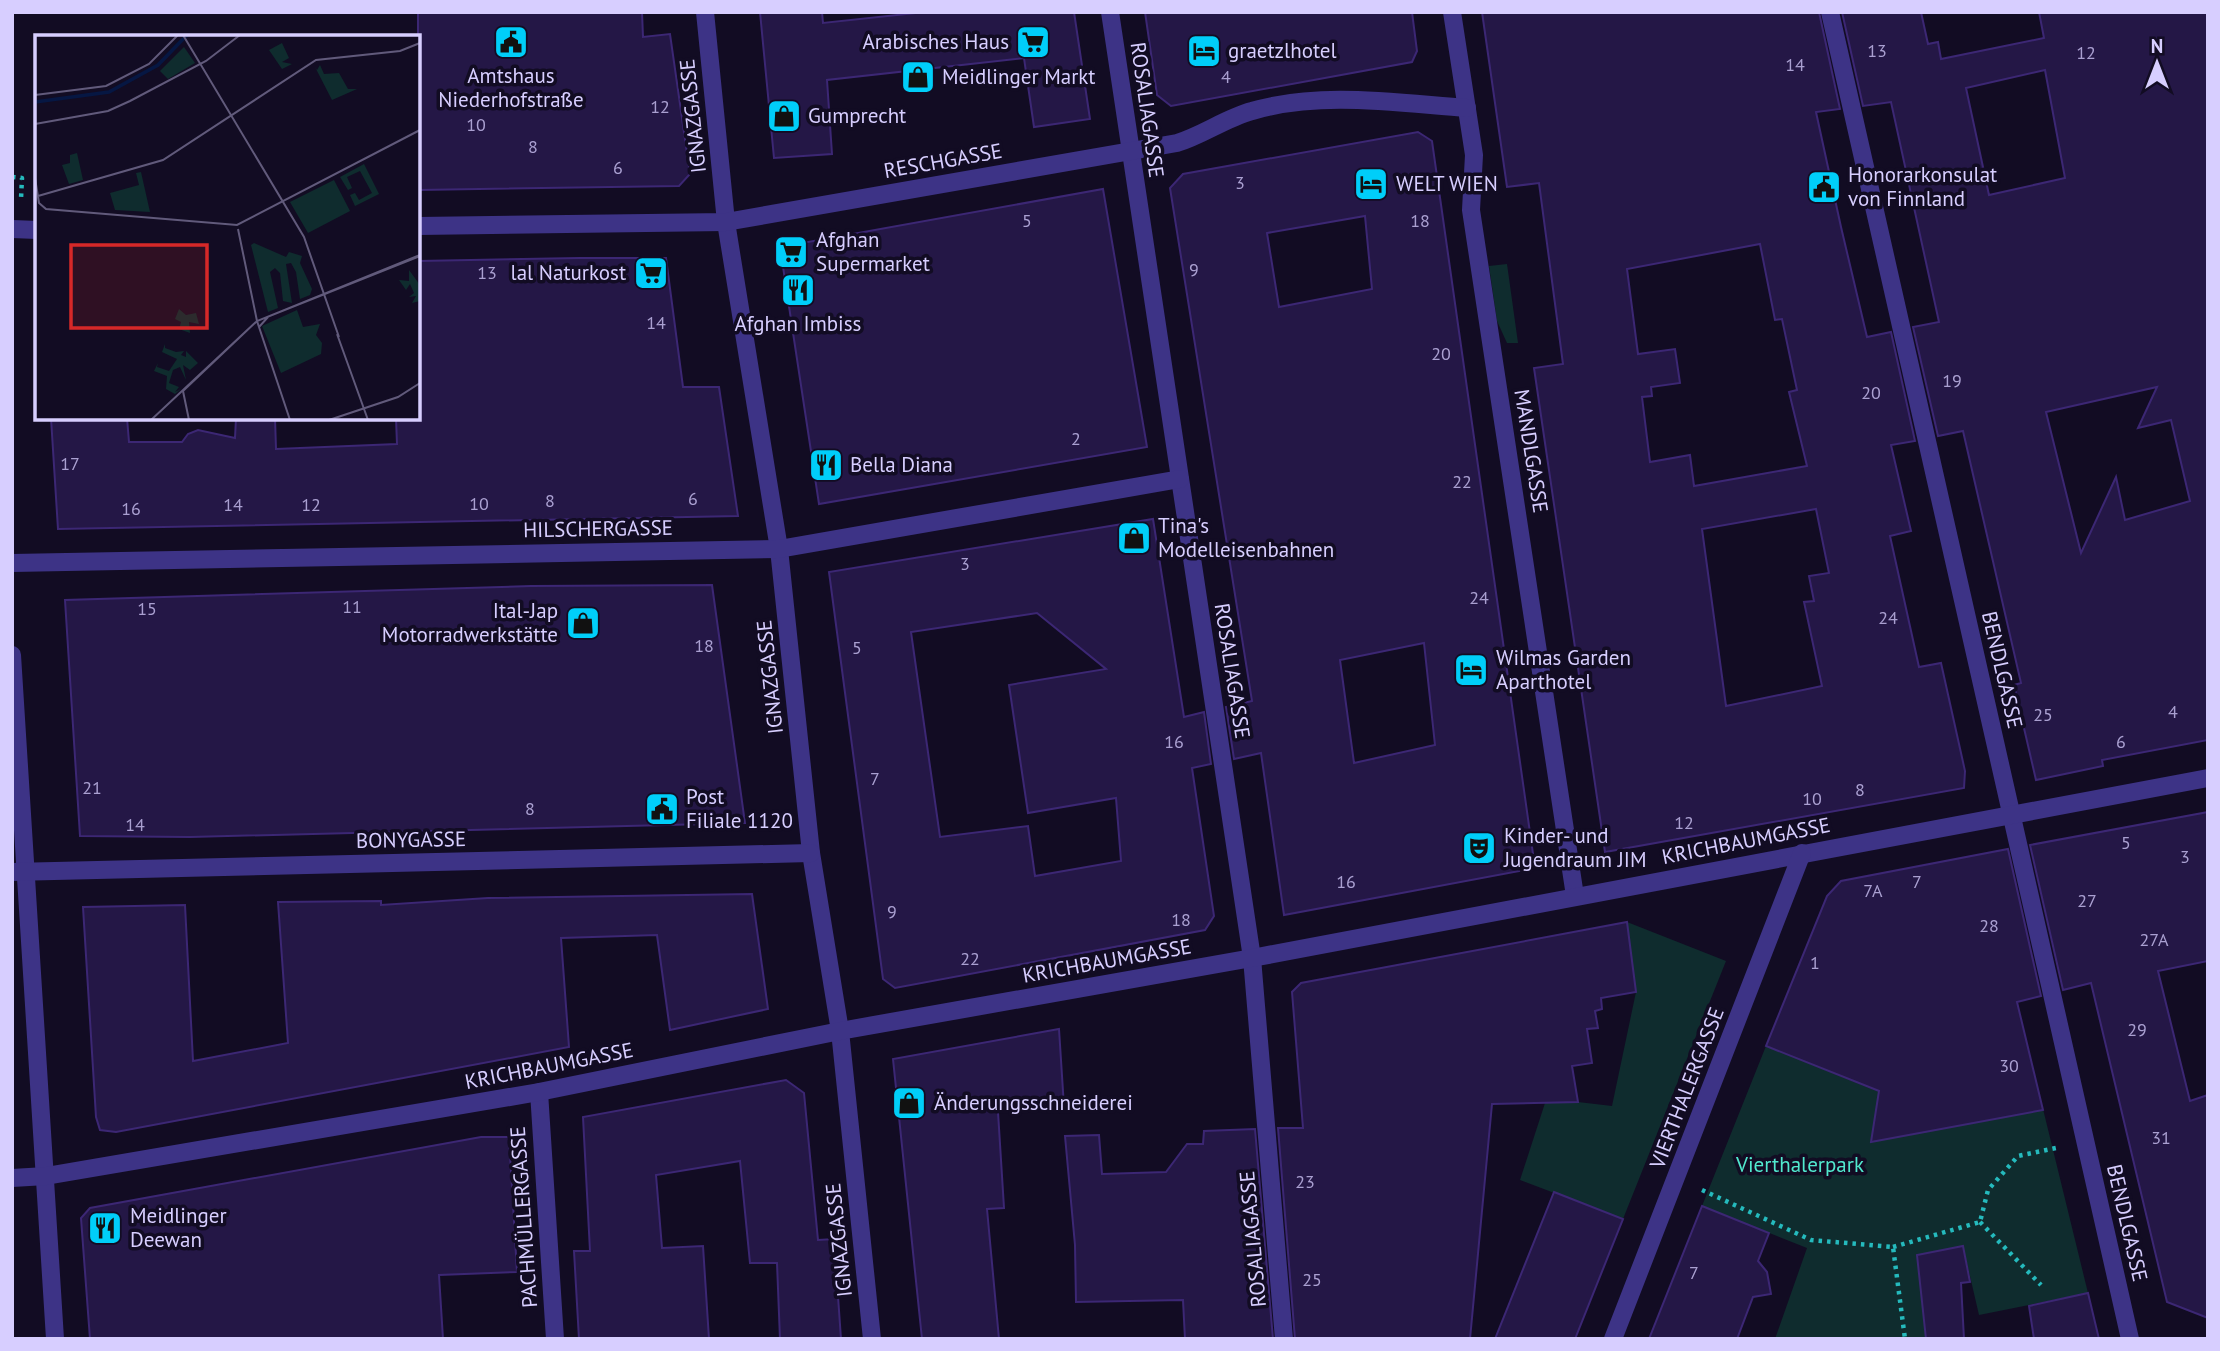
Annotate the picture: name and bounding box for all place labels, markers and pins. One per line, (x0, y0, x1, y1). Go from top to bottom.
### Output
public building icon: Amtshaus Niederhofstraße (492, 23, 530, 61)
supermarket icon: Arabisches Haus (1014, 23, 1052, 61)
place label: Arabisches Haus (863, 28, 1009, 55)
hotel icon: graetzlhotel (1185, 32, 1223, 70)
place label: graetzlhotel (1228, 37, 1337, 64)
shop icon: Meidlinger Markt (899, 58, 937, 96)
place label: Amtshaus Niederhofstraße (438, 62, 584, 113)
place label: Meidlinger Markt (942, 63, 1096, 90)
shop icon: Gumprecht (765, 97, 803, 135)
place label: Gumprecht (808, 102, 906, 129)
place label: Honorarkonsulat von Finnland (1848, 161, 1997, 212)
hotel icon: WELT WIEN (1352, 165, 1390, 203)
public building icon: Honorarkonsulat von Finnland (1805, 168, 1843, 206)
place label: WELT WIEN (1396, 170, 1498, 197)
place label: Afghan Supermarket (816, 226, 930, 277)
supermarket icon: Afghan Supermarket (772, 233, 810, 271)
supermarket icon: lal Naturkost (632, 254, 670, 292)
place label: lal Naturkost (511, 259, 626, 286)
restaurant icon: Afghan Imbiss (779, 271, 817, 309)
place label: Afghan Imbiss (735, 310, 861, 337)
restaurant icon: Bella Diana (807, 446, 845, 484)
place label: Bella Diana (850, 451, 953, 478)
place label: Tina's Modelleisenbahnen (1158, 512, 1334, 563)
shop icon: Tina's Modelleisenbahnen (1115, 519, 1153, 557)
place label: Ital-Jap Motorradwerkstätte (382, 597, 558, 648)
shop icon: Ital-Jap Motorradwerkstätte (564, 604, 602, 642)
place label: Wilmas Garden Aparthotel (1496, 644, 1631, 695)
hotel icon: Wilmas Garden Aparthotel (1452, 651, 1490, 689)
place label: Post Filiale 1120 (686, 783, 793, 834)
public building icon: Post Filiale 1120 (643, 790, 681, 828)
place label: Kinder- und Jugendraum JIM (1503, 822, 1647, 873)
theatre icon: Kinder- und Jugendraum JIM (1460, 829, 1498, 867)
shop icon: Änderungsschneiderei (890, 1084, 928, 1122)
place label: Änderungsschneiderei (934, 1089, 1133, 1116)
place label: Meidlinger Deewan (130, 1202, 227, 1253)
restaurant icon: Meidlinger Deewan (86, 1209, 124, 1247)

